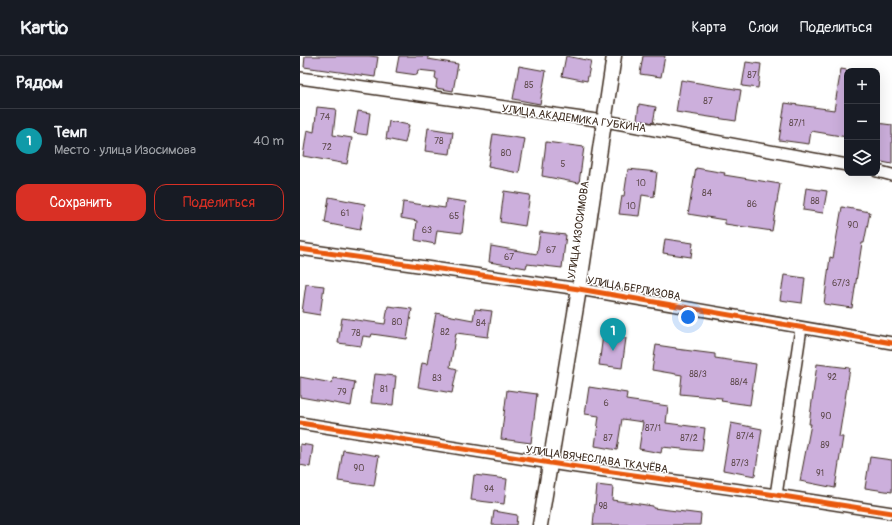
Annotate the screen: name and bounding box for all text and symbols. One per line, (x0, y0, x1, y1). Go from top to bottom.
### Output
text: Kartio (20, 16, 68, 40)
text: Карта (692, 19, 726, 36)
text: Слои (748, 19, 778, 36)
text: Поделиться (800, 19, 872, 36)
map controls (844, 68, 880, 176)
button: + (844, 68, 880, 104)
house number: 87 (747, 70, 757, 81)
text: Рядом (16, 72, 63, 93)
house number: 85 (524, 80, 534, 91)
house number: 87 (703, 96, 713, 107)
street label: УЛИЦА АКАДЕМИКА ГУБКИНА (501, 102, 647, 135)
button: − (844, 104, 880, 140)
house number: 74 (320, 112, 331, 123)
house number: 87/1 (789, 118, 805, 129)
text: Темп (54, 123, 87, 142)
text: 1 (26, 133, 32, 149)
text: 40 m (253, 133, 284, 149)
house number: 78 (434, 136, 444, 147)
button: layers (844, 140, 880, 176)
text: Место · улица Изосимова (54, 142, 196, 158)
house number: 72 (322, 142, 332, 153)
house number: 80 (501, 148, 511, 159)
house number: 5 (561, 159, 566, 170)
house number: 10 (636, 178, 646, 189)
street label: УЛИЦА ИЗОСИМОВА (565, 180, 592, 280)
button: Сохранить (16, 184, 146, 221)
button: Поделиться (154, 184, 284, 221)
house number: 84 (702, 188, 713, 199)
house number: 88 (810, 196, 820, 207)
house number: 86 (747, 199, 757, 210)
house number: 10 (626, 201, 636, 212)
house number: 61 (341, 208, 349, 219)
house number: 65 (449, 211, 459, 222)
house number: 90 (848, 220, 858, 231)
house number: 63 (422, 225, 432, 236)
house number: 67 (546, 245, 556, 256)
house number: 67 (504, 252, 514, 263)
street label: УЛИЦА БЕРЛИЗОВА (586, 274, 682, 303)
house number: 67/3 (832, 278, 850, 289)
your location (678, 307, 698, 327)
house number: 80 (392, 317, 402, 328)
house number: 84 (476, 318, 487, 329)
pin: 1 (600, 318, 626, 351)
house number: 82 (440, 327, 450, 338)
house number: 78 (351, 328, 361, 339)
house number: 88/3 (689, 369, 707, 380)
house number: 92 (827, 372, 837, 383)
house number: 83 (432, 373, 442, 384)
house number: 88/4 (730, 377, 749, 388)
house number: 81 (380, 384, 388, 395)
house number: 79 (337, 387, 347, 398)
house number: 6 (603, 398, 609, 409)
house number: 90 (821, 411, 831, 422)
house number: 87/1 (645, 423, 661, 434)
house number: 87/4 (736, 431, 755, 442)
house number: 87 (603, 433, 613, 444)
house number: 87/2 (680, 433, 698, 444)
house number: 89 (820, 440, 830, 451)
street label: УЛИЦА ВЯЧЕСЛАВА ТКАЧЁВА (525, 443, 669, 476)
house number: 87/3 (731, 458, 749, 469)
house number: 90 (354, 463, 364, 474)
house number: 91 (816, 468, 824, 479)
house number: 94 (484, 484, 495, 495)
house number: 98 (598, 501, 608, 512)

